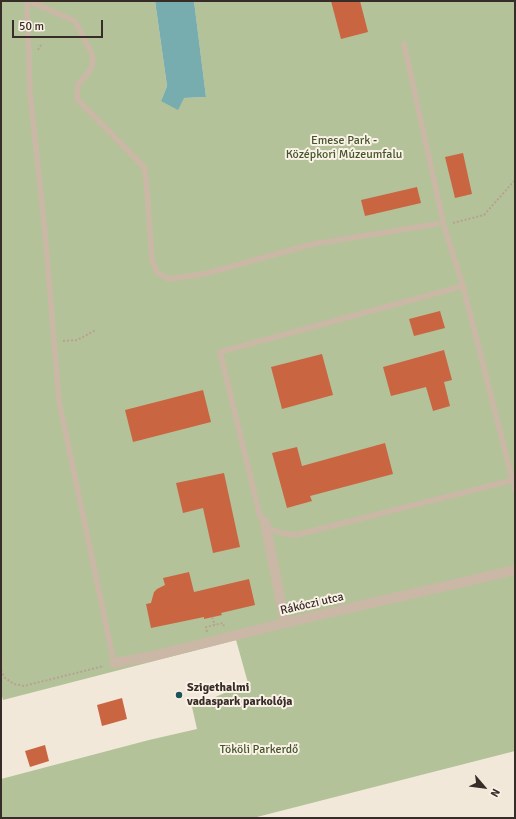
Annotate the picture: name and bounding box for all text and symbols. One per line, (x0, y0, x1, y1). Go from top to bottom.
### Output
scale bar (14, 12, 105, 38)
text: 50 m (19, 19, 44, 34)
park label: Emese Park - Középkori Múzeumfalu (286, 134, 402, 162)
street label: Rákóczi utca (279, 590, 345, 618)
place label: Szigethalmi vadaspark parkolója (187, 681, 292, 709)
marker: Szigethalmi vadaspark parkolója (174, 690, 184, 700)
park label: Tököli Parkerdő (220, 743, 298, 757)
north arrow (464, 767, 504, 807)
text: N (488, 786, 503, 799)

